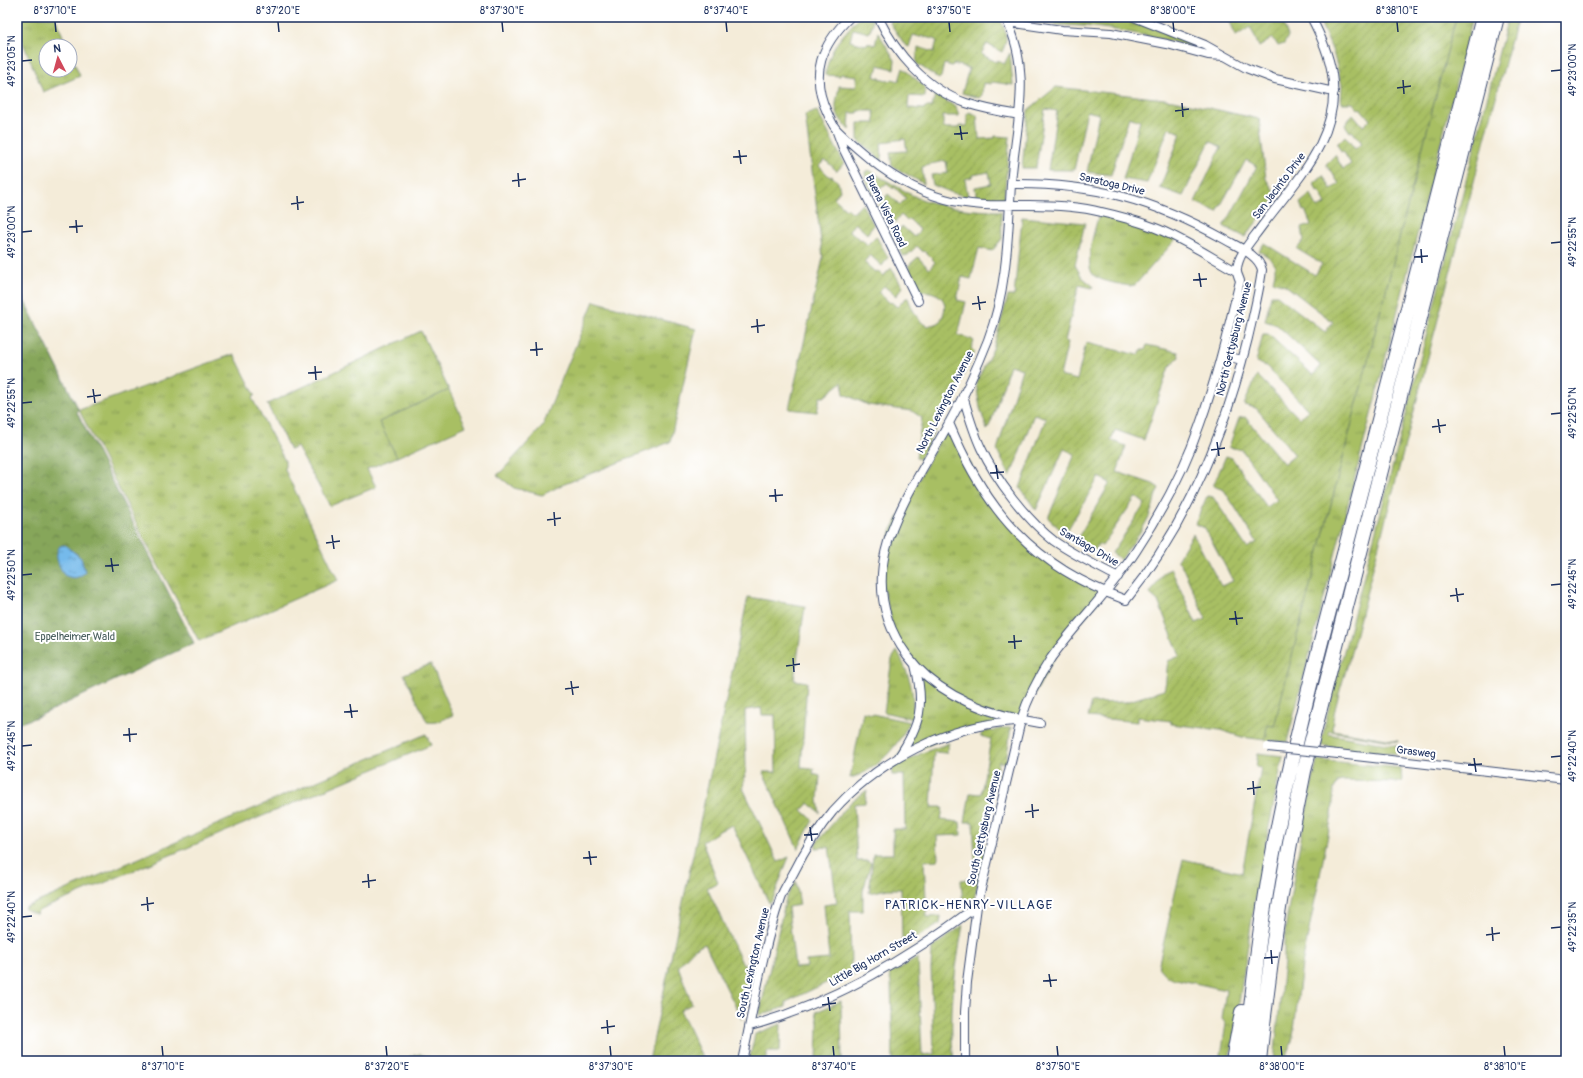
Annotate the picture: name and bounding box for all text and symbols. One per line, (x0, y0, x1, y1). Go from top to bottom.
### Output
text: 8°37'10"E (34, 5, 76, 17)
text: 8°37'20"E (256, 5, 300, 17)
text: 8°37'30"E (480, 5, 524, 17)
text: 8°37'40"E (704, 5, 748, 17)
text: 8°37'50"E (927, 5, 971, 17)
text: 8°38'00"E (1151, 5, 1195, 17)
text: 8°38'10"E (1376, 5, 1418, 17)
text: 49°23'05"N (6, 35, 18, 87)
north arrow (38, 38, 78, 78)
text: N (53, 42, 62, 55)
text: 49°23'00"N (1567, 43, 1579, 96)
street label: San Jacinto Drive (1250, 150, 1309, 222)
street label: Saratoga Drive (1078, 170, 1147, 198)
street label: Buena Vista Road (863, 173, 909, 249)
text: 49°23'00"N (6, 205, 18, 258)
text: 49°22'55"N (1567, 217, 1579, 267)
street label: North Gettysburg Avenue (1214, 280, 1255, 397)
street label: North Lexington Avenue (914, 348, 977, 455)
text: 49°22'55"N (6, 378, 18, 428)
text: 49°22'50"N (1567, 387, 1579, 439)
street label: Santiago Drive (1057, 525, 1121, 569)
text: 49°22'50"N (6, 549, 18, 601)
text: 49°22'45"N (1567, 558, 1579, 609)
park label: Eppelheimer Wald (35, 630, 115, 643)
text: 49°22'45"N (6, 720, 18, 771)
text: 49°22'40"N (1567, 730, 1579, 782)
street label: Grasweg (1396, 743, 1437, 761)
street label: South Gettysburg Avenue (964, 769, 1004, 887)
text: 49°22'40"N (6, 891, 18, 943)
district label: PATRICK-HENRY-VILLAGE (885, 897, 1053, 913)
text: 49°22'35"N (1567, 902, 1579, 952)
street label: South Lexington Avenue (734, 906, 772, 1020)
street label: Little Big Horn Street (827, 928, 920, 989)
text: 8°37'10"E (142, 1061, 184, 1073)
text: 8°37'20"E (365, 1061, 409, 1073)
text: 8°37'30"E (589, 1061, 633, 1073)
text: 8°37'40"E (812, 1061, 856, 1073)
text: 8°37'50"E (1036, 1061, 1080, 1073)
text: 8°38'00"E (1260, 1061, 1304, 1073)
text: 8°38'10"E (1484, 1061, 1526, 1073)

